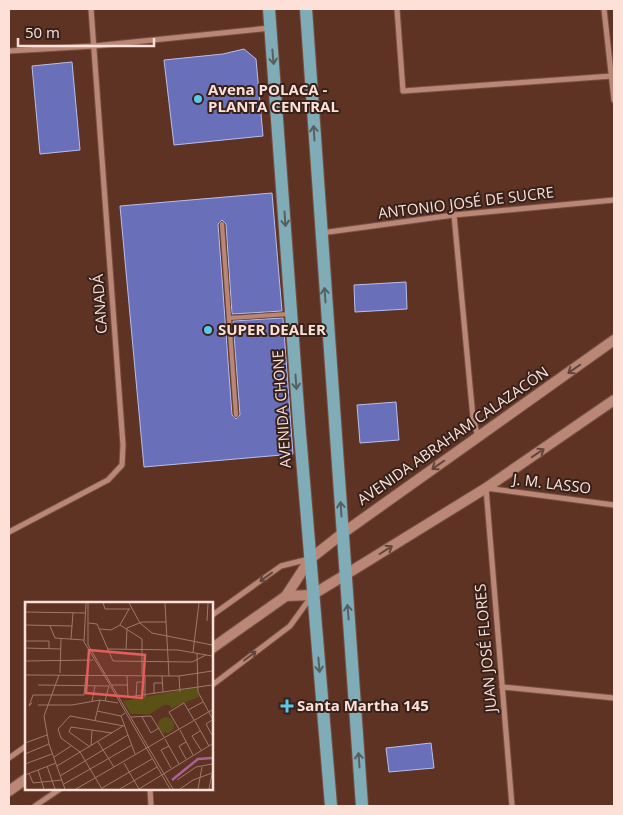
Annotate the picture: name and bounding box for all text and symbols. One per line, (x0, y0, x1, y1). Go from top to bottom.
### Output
scale bar (18, 15, 154, 47)
text: 50 m (25, 22, 60, 42)
one-way arrow (269, 49, 278, 65)
place label: Avena POLACA - PLANTA CENTRAL (208, 79, 339, 116)
marker: Avena POLACA - PLANTA CENTRAL (192, 93, 204, 105)
one-way arrow (310, 125, 319, 141)
street label: ANTONIO JOSÉ DE SUCRE (377, 181, 555, 223)
one-way arrow (280, 211, 289, 227)
street label: CANADÁ (87, 273, 111, 335)
one-way arrow (321, 287, 330, 303)
place label: SUPER DEALER (218, 319, 326, 339)
marker: SUPER DEALER (202, 324, 214, 336)
street label: AVENIDA CHONE (267, 349, 295, 469)
street label: AVENIDA ABRAHAM CALAZACÓN (353, 361, 552, 509)
one-way arrow (568, 363, 582, 374)
one-way arrow (291, 373, 301, 389)
one-way arrow (531, 448, 545, 458)
one-way arrow (431, 460, 445, 470)
street label: J. M. LASSO (510, 468, 592, 498)
one-way arrow (336, 501, 346, 517)
one-way arrow (379, 544, 393, 554)
one-way arrow (259, 572, 273, 582)
street label: JUAN JOSÉ FLORES (469, 583, 501, 715)
inset map (25, 602, 212, 790)
one-way arrow (343, 604, 353, 620)
one-way arrow (243, 651, 256, 662)
one-way arrow (314, 657, 324, 673)
place label: Santa Martha 145 (297, 695, 429, 715)
marker: Santa Martha 145 (281, 700, 293, 712)
one-way arrow (354, 752, 364, 768)

